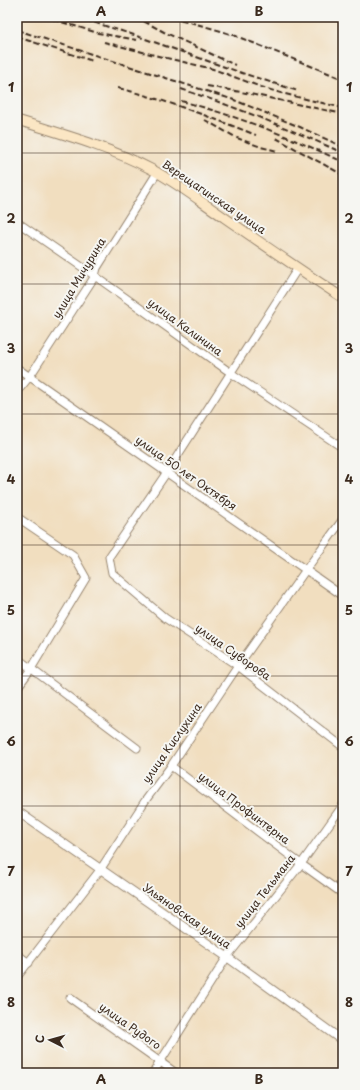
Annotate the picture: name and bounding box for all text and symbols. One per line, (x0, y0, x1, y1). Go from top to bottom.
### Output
text: A (96, 1, 106, 20)
text: B (255, 1, 264, 20)
text: 1 (8, 77, 14, 96)
text: 1 (346, 77, 352, 96)
street label: Верещагинская улица (159, 155, 270, 238)
text: 2 (6, 208, 16, 227)
text: 2 (344, 208, 354, 227)
street label: улица Мичурина (48, 234, 109, 321)
street label: улица Калинина (144, 294, 226, 360)
text: 3 (7, 338, 16, 357)
text: 3 (345, 338, 354, 357)
street label: улица 50 лет Октября (132, 431, 241, 514)
text: 4 (7, 469, 16, 488)
text: 4 (345, 469, 354, 488)
text: 5 (7, 600, 15, 619)
text: 5 (345, 600, 353, 619)
street label: улица Суворова (192, 619, 275, 684)
street label: улица Кислухина (138, 699, 206, 786)
text: 6 (6, 731, 16, 750)
text: 6 (344, 731, 354, 750)
street label: улица Профинтерна (195, 767, 294, 848)
street label: улица Тельмана (230, 850, 299, 931)
text: 7 (7, 861, 15, 880)
text: 7 (345, 861, 353, 880)
street label: Ульяновская улица (140, 879, 235, 952)
text: 8 (7, 992, 15, 1011)
text: 8 (345, 992, 353, 1011)
street label: улица Рудого (96, 998, 165, 1053)
north arrow (30, 1020, 70, 1060)
text: С (31, 1034, 48, 1044)
text: A (96, 1069, 106, 1088)
text: B (255, 1069, 264, 1088)

